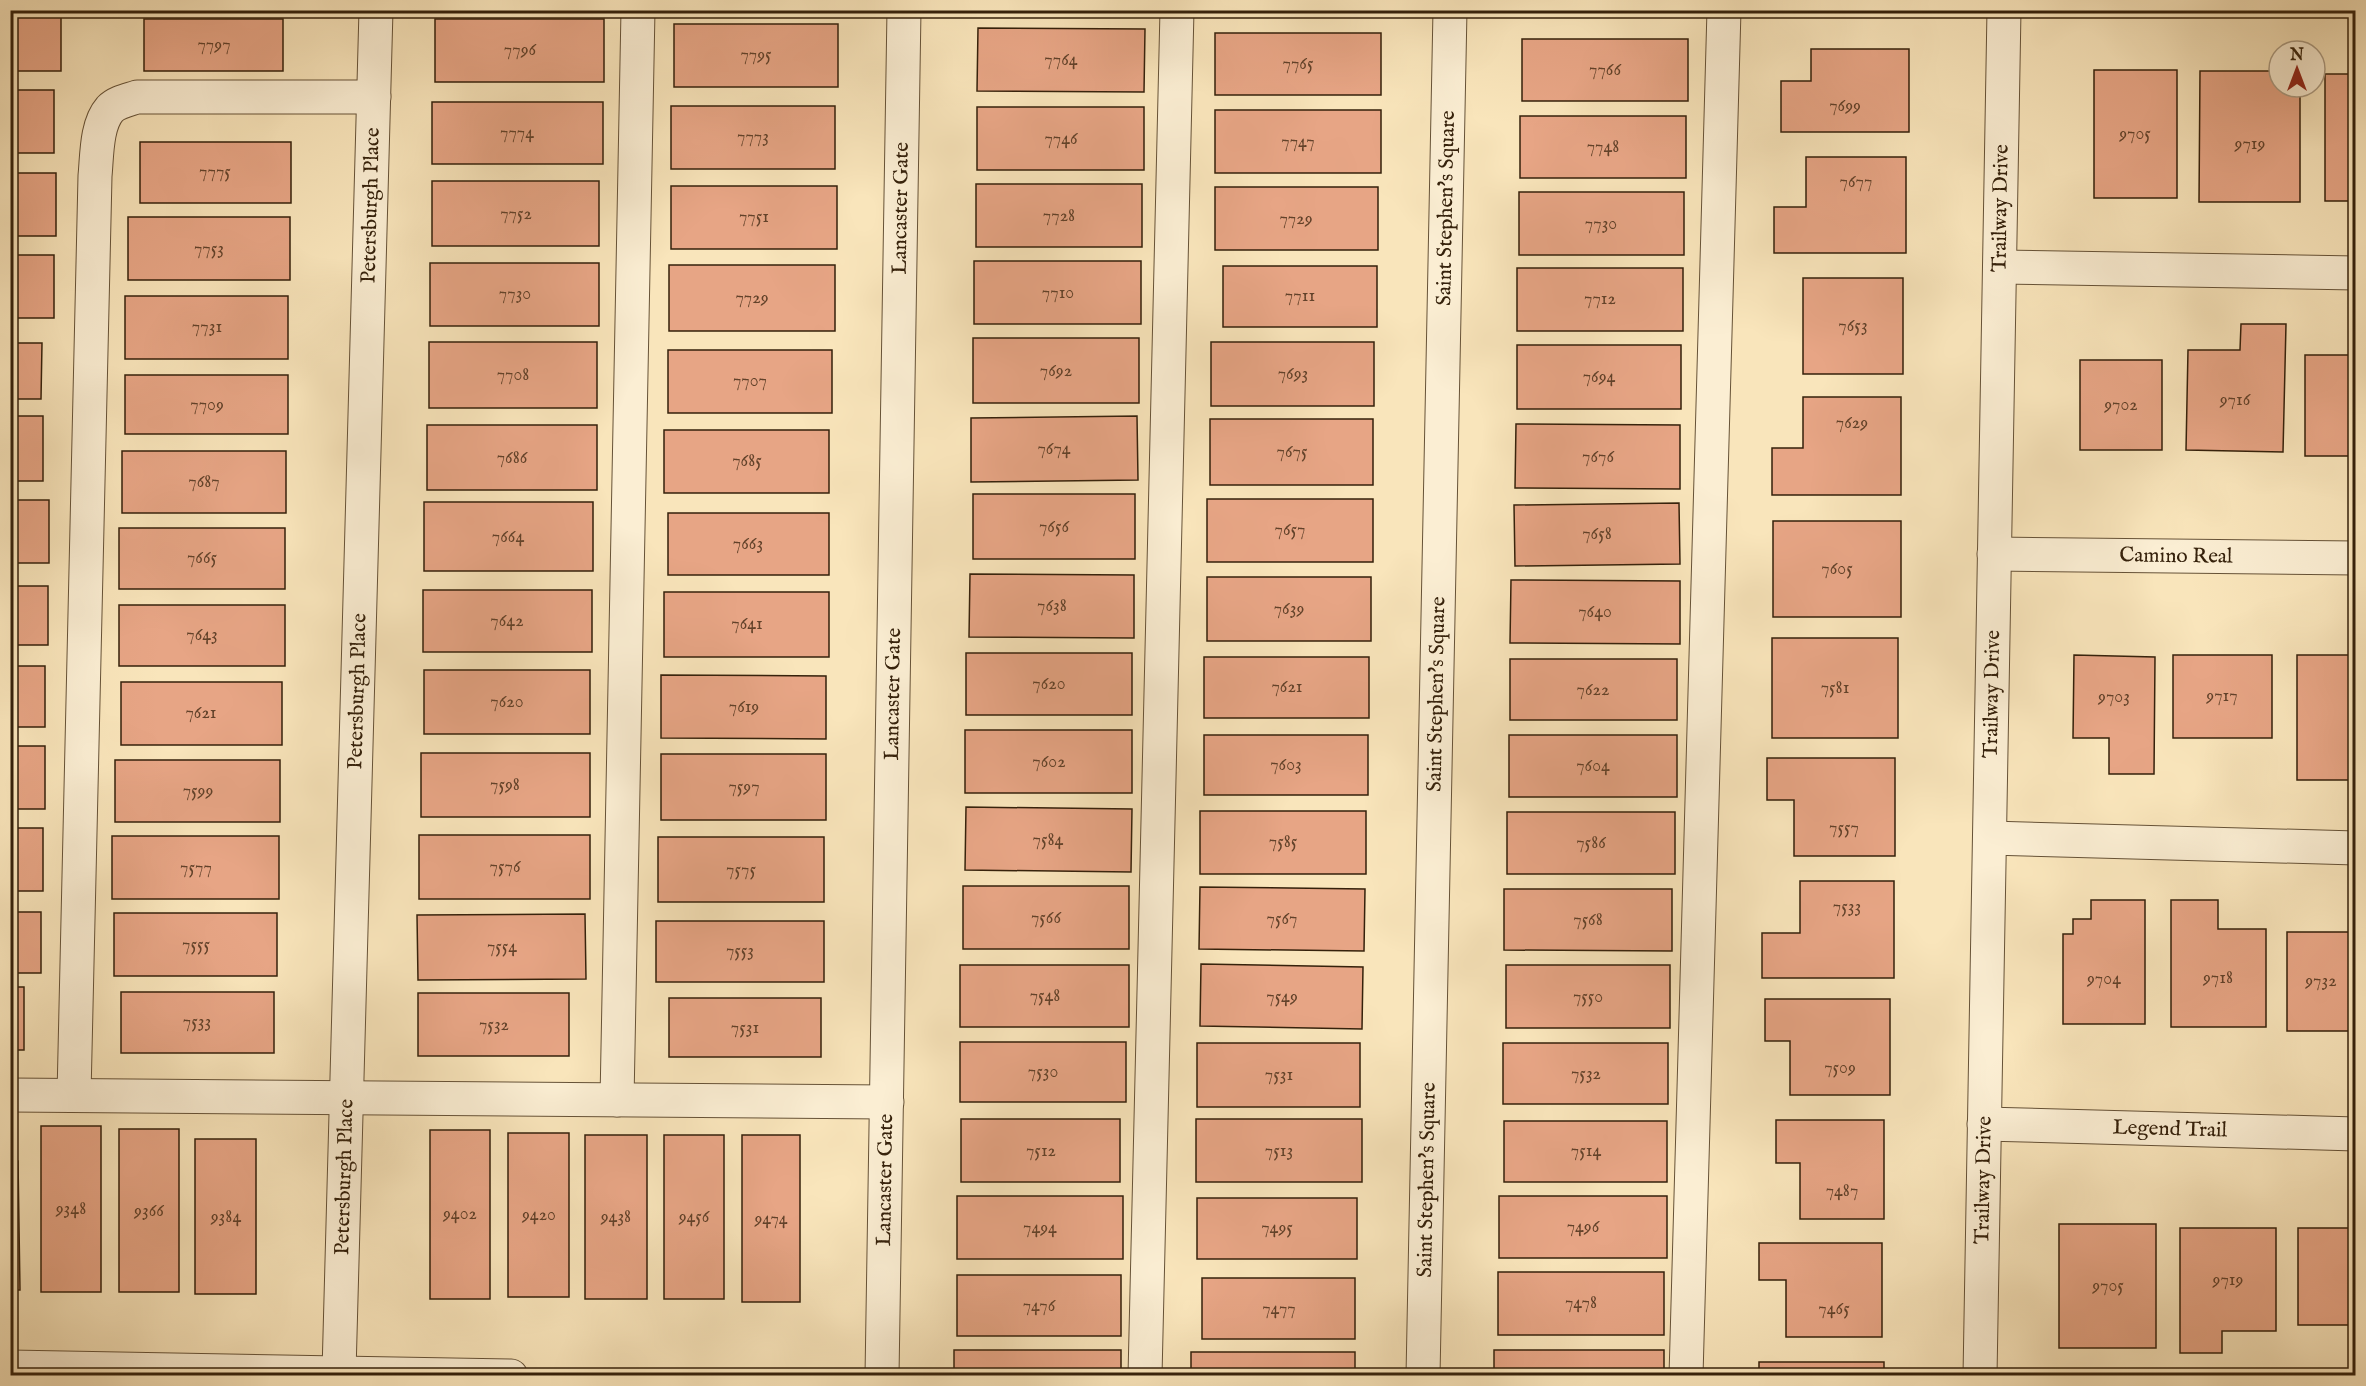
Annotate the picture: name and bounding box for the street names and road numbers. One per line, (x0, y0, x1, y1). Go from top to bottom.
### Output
street label: Saint Stephen's Square (1431, 110, 1462, 306)
street label: Petersburgh Place (355, 127, 386, 284)
street label: Lancaster Gate (886, 141, 915, 275)
street label: Trailway Drive (1986, 144, 2015, 272)
street label: Camino Real (2119, 542, 2233, 570)
street label: Saint Stephen's Square (1421, 596, 1452, 792)
street label: Petersburgh Place (342, 613, 373, 770)
street label: Lancaster Gate (878, 627, 908, 761)
street label: Trailway Drive (1977, 630, 2007, 758)
street label: Saint Stephen's Square (1411, 1082, 1442, 1278)
street label: Petersburgh Place (329, 1098, 360, 1255)
street label: Lancaster Gate (871, 1113, 900, 1246)
street label: Legend Trail (2112, 1114, 2228, 1144)
street label: Trailway Drive (1969, 1115, 1998, 1244)

